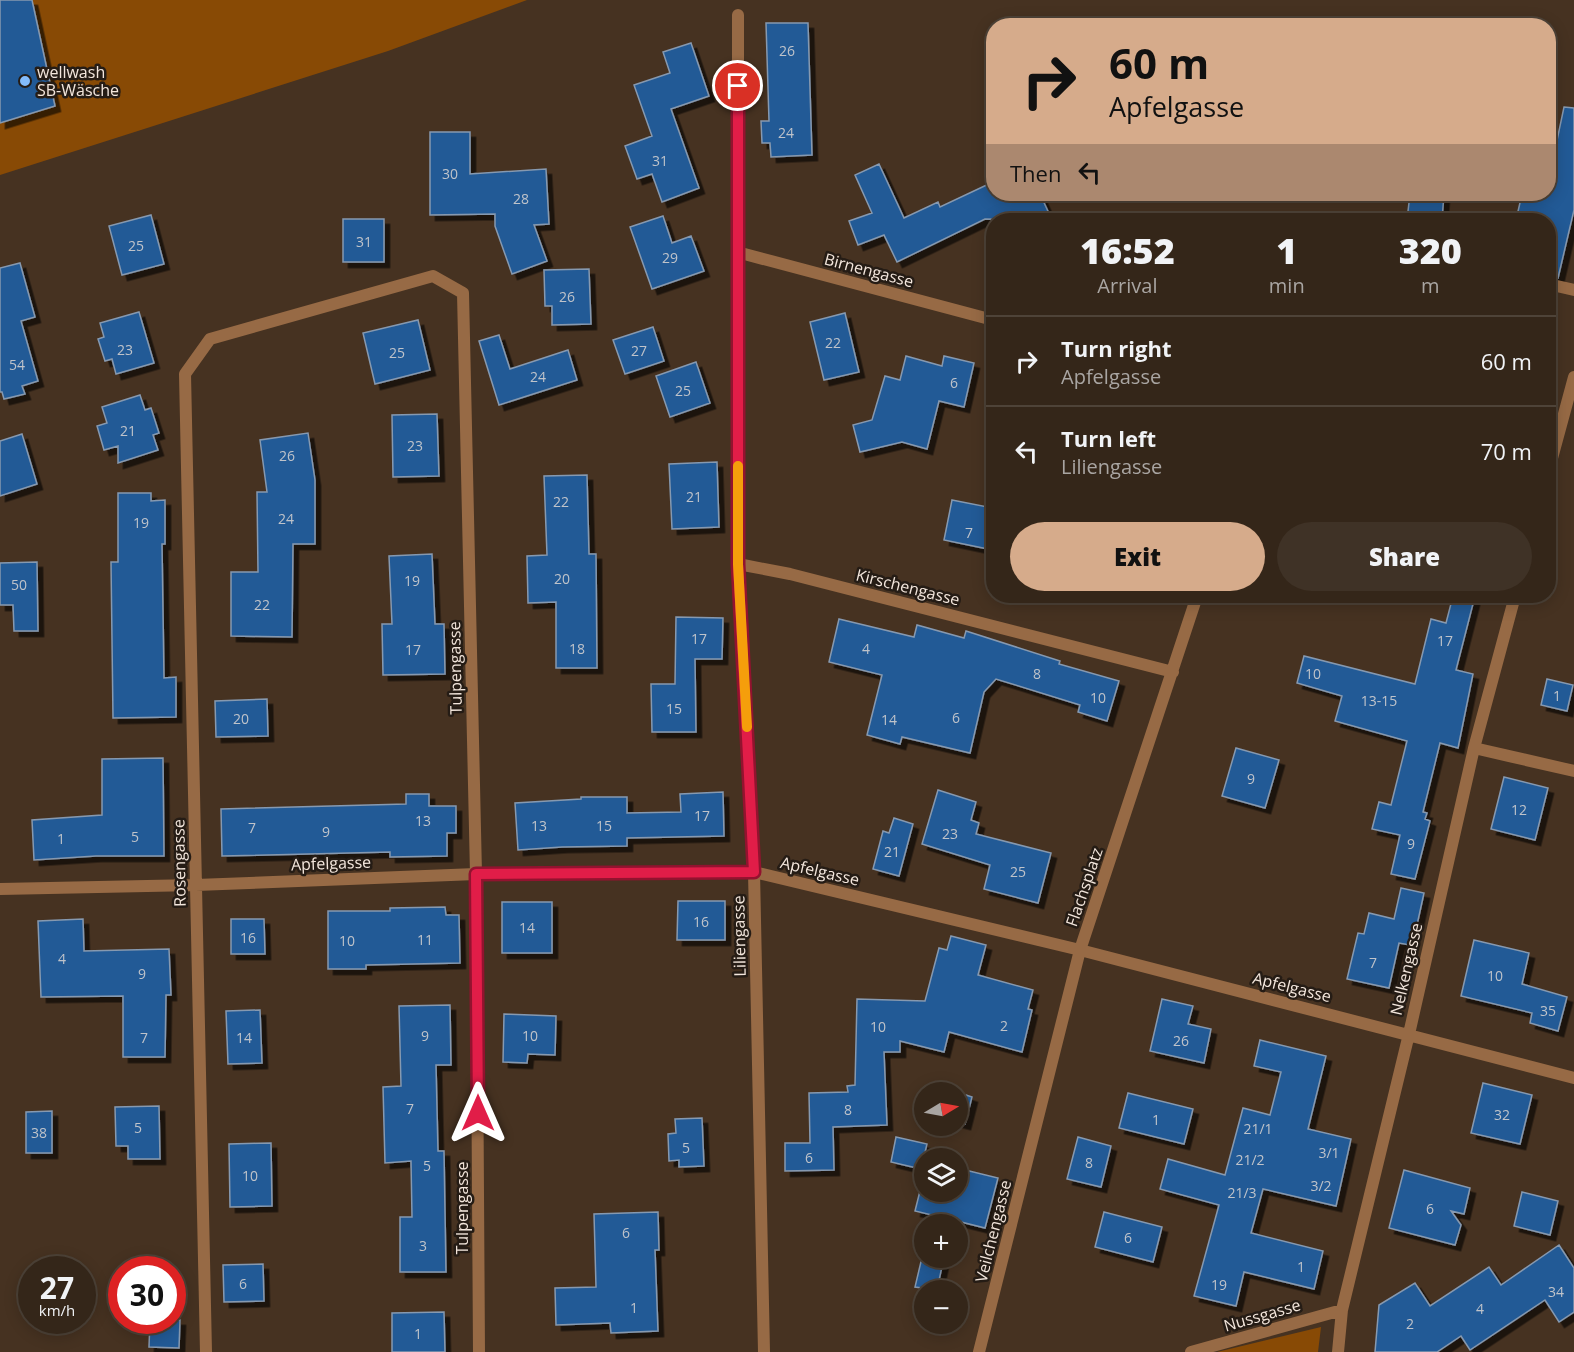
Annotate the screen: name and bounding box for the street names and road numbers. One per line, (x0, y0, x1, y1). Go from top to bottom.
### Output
street label: Birnengasse (822, 248, 916, 292)
street label: Kirschengasse (854, 563, 962, 611)
street label: Tulpengasse (443, 621, 467, 715)
street label: Rosengasse (167, 819, 191, 907)
street label: Flachsplatz (1060, 845, 1108, 929)
street label: Apfelgasse (291, 851, 371, 875)
street label: Apfelgasse (778, 851, 862, 891)
street label: Liliengasse (727, 895, 751, 977)
street label: Nelkengasse (1385, 921, 1427, 1017)
street label: Apfelgasse (1250, 967, 1334, 1007)
street label: Tulpengasse (451, 1161, 473, 1255)
street label: Veilchengasse (970, 1178, 1016, 1284)
street label: Nussgasse (1221, 1294, 1303, 1336)

